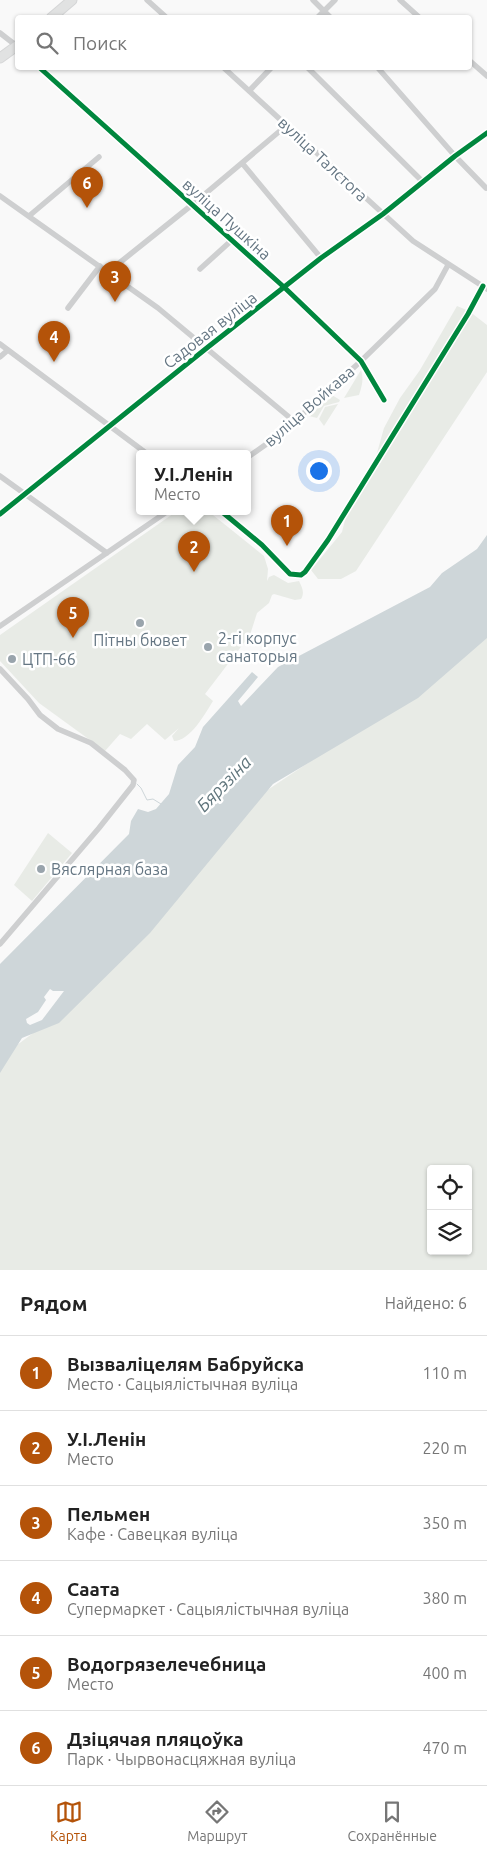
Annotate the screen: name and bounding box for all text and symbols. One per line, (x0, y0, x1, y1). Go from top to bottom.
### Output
search box (15, 15, 472, 70)
icon: search (33, 29, 61, 57)
text: Поиск (73, 32, 127, 54)
street label: вуліца Талстога (275, 113, 371, 205)
pin: 6 (71, 167, 103, 208)
street label: вуліца Пушкіна (179, 175, 275, 263)
pin: 3 (99, 261, 131, 302)
street label: Садовая вуліца (160, 288, 260, 372)
pin: 4 (38, 321, 70, 362)
street label: вуліца Войкава (260, 362, 358, 450)
popup (136, 450, 251, 515)
your location (306, 458, 332, 484)
text: У.І.Ленін (154, 463, 233, 485)
text: Место (154, 485, 201, 503)
pin: 1 (271, 505, 303, 546)
pin: 2 (178, 531, 210, 572)
pin: 5 (57, 597, 89, 638)
marker: Пітны бювет (134, 617, 146, 629)
place label: 2-гі корпус санаторыя (218, 629, 298, 665)
place label: Пітны бювет (93, 631, 187, 649)
marker: 2-гі корпус санаторыя (202, 641, 214, 653)
place label: ЦТП-66 (22, 650, 76, 668)
marker: ЦТП-66 (6, 653, 18, 665)
water label: Бярэзіна (192, 751, 255, 815)
place label: Вяслярная база (51, 860, 168, 878)
marker: Вяслярная база (35, 863, 47, 875)
map controls (427, 1165, 472, 1255)
button: locate (427, 1165, 472, 1210)
button: layers (427, 1210, 472, 1255)
text: Рядом (20, 1291, 88, 1315)
text: Найдено: 6 (385, 1294, 467, 1312)
text: Вызваліцелям Бабруйска (67, 1353, 304, 1375)
text: 1 (31, 1364, 41, 1382)
text: 110 m (422, 1364, 467, 1382)
text: Место · Сацыялістычная вуліца (67, 1375, 298, 1393)
text: У.І.Ленін (67, 1428, 146, 1450)
text: 2 (31, 1439, 41, 1457)
text: 220 m (422, 1439, 467, 1457)
text: Место (67, 1450, 114, 1468)
text: Пельмен (67, 1503, 150, 1525)
text: 3 (31, 1514, 41, 1532)
text: 350 m (422, 1514, 467, 1532)
text: Кафе · Савецкая вуліца (67, 1525, 238, 1543)
text: Саата (67, 1578, 120, 1600)
text: 4 (31, 1589, 41, 1607)
text: 380 m (422, 1589, 467, 1607)
text: Супермаркет · Сацыялістычная вуліца (67, 1600, 349, 1618)
text: Водогрязелечебница (67, 1653, 266, 1675)
text: 5 (31, 1664, 41, 1682)
text: 400 m (422, 1664, 467, 1682)
text: Место (67, 1675, 114, 1693)
text: Дзіцячая пляцоўка (67, 1728, 244, 1750)
text: 6 (31, 1739, 41, 1757)
text: 470 m (422, 1739, 467, 1757)
text: Парк · Чырвонасцяжная вуліца (67, 1750, 296, 1768)
tab: Карта (50, 1798, 87, 1844)
tab: Маршрут (187, 1798, 248, 1844)
tab: Сохранённые (348, 1798, 437, 1844)

